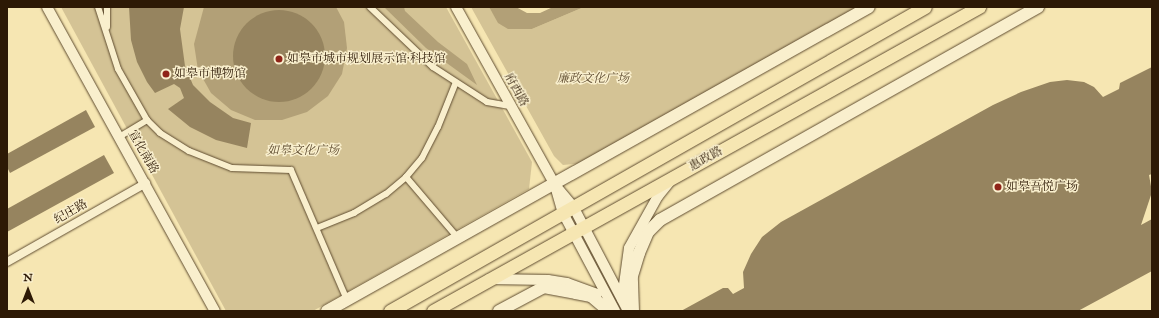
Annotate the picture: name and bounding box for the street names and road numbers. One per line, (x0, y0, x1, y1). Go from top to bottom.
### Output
street label: 府西路 (501, 71, 531, 109)
street label: 宣化南路 (125, 128, 161, 176)
street label: 惠政路 (687, 144, 725, 174)
street label: 纪庄路 (52, 197, 90, 227)

